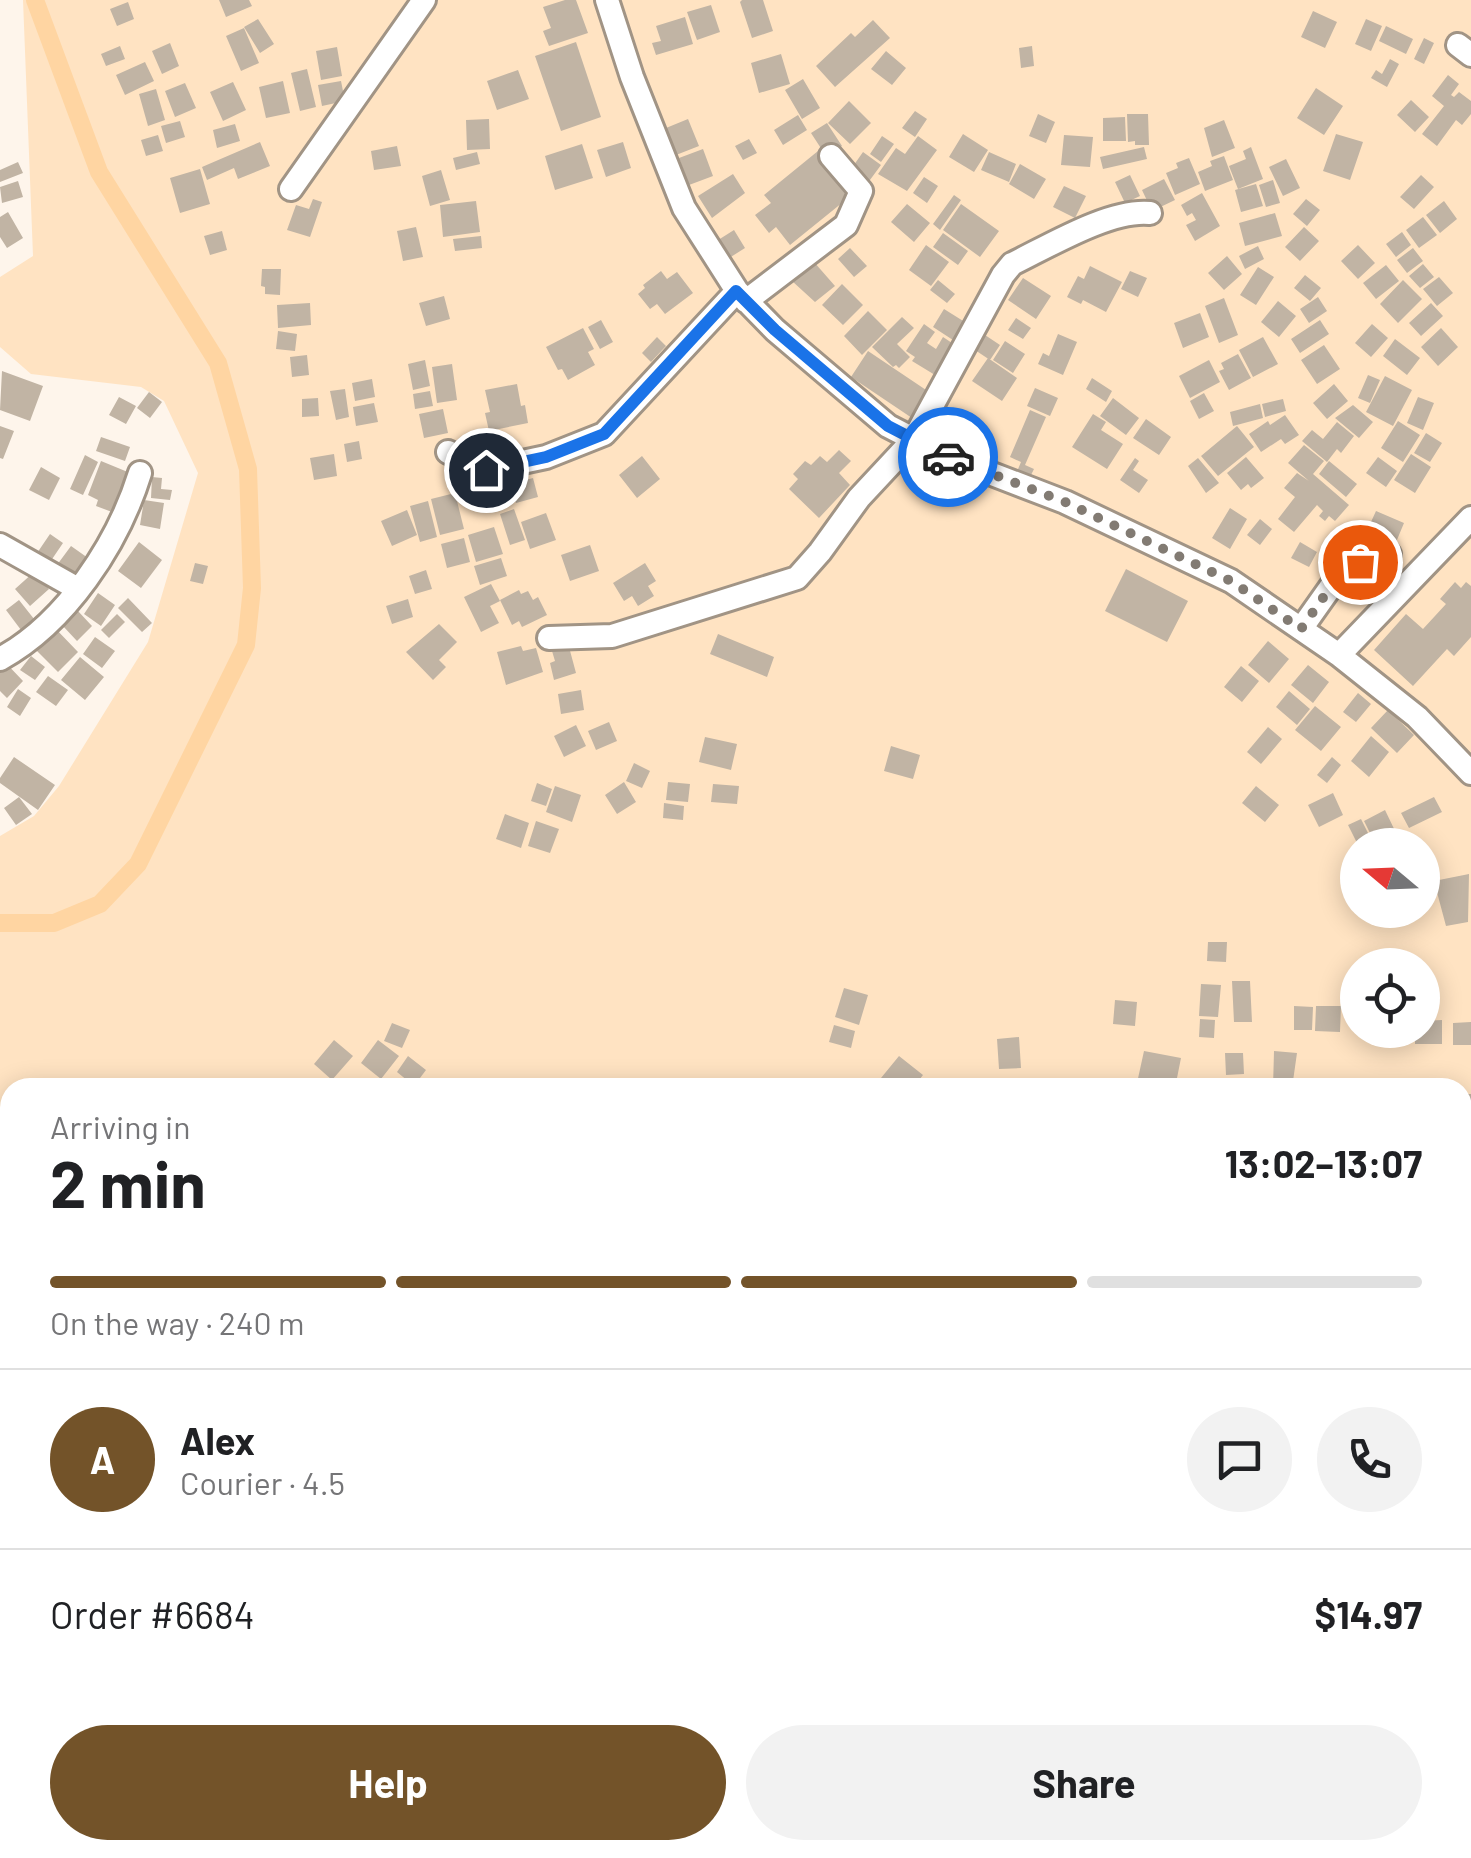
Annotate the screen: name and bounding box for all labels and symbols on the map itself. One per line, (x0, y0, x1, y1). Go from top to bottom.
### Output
courier (898, 407, 998, 507)
pin (444, 428, 529, 513)
pin (1318, 520, 1403, 605)
north arrow (1340, 828, 1440, 928)

